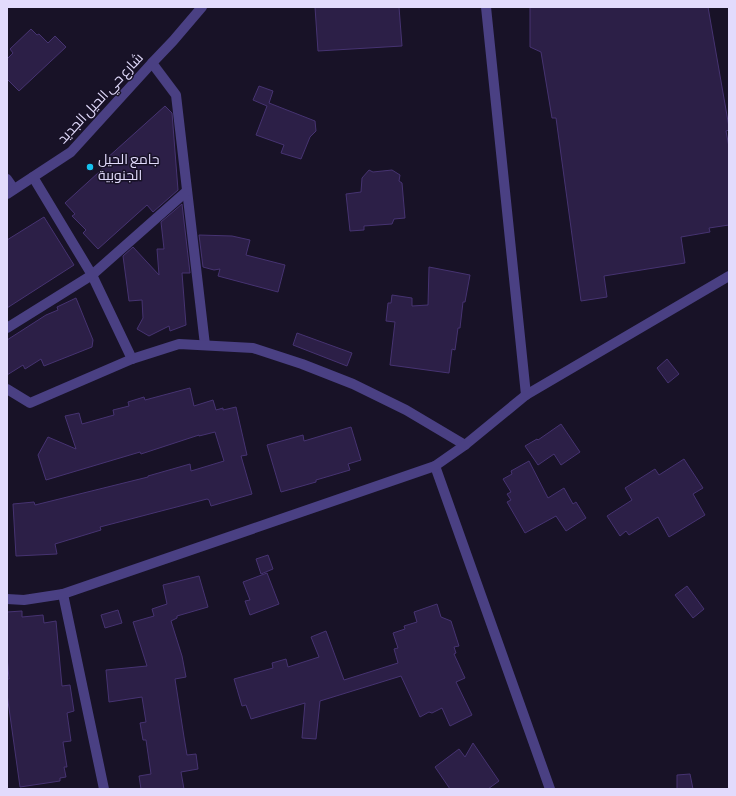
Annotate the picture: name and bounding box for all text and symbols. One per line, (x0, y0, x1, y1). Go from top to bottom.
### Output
street label: شارع حي الحيل الجديد (54, 49, 149, 149)
place label: جامع الحيل الجنوبية (98, 151, 160, 183)
marker: جامع الحيل الجنوبية (85, 162, 95, 172)

